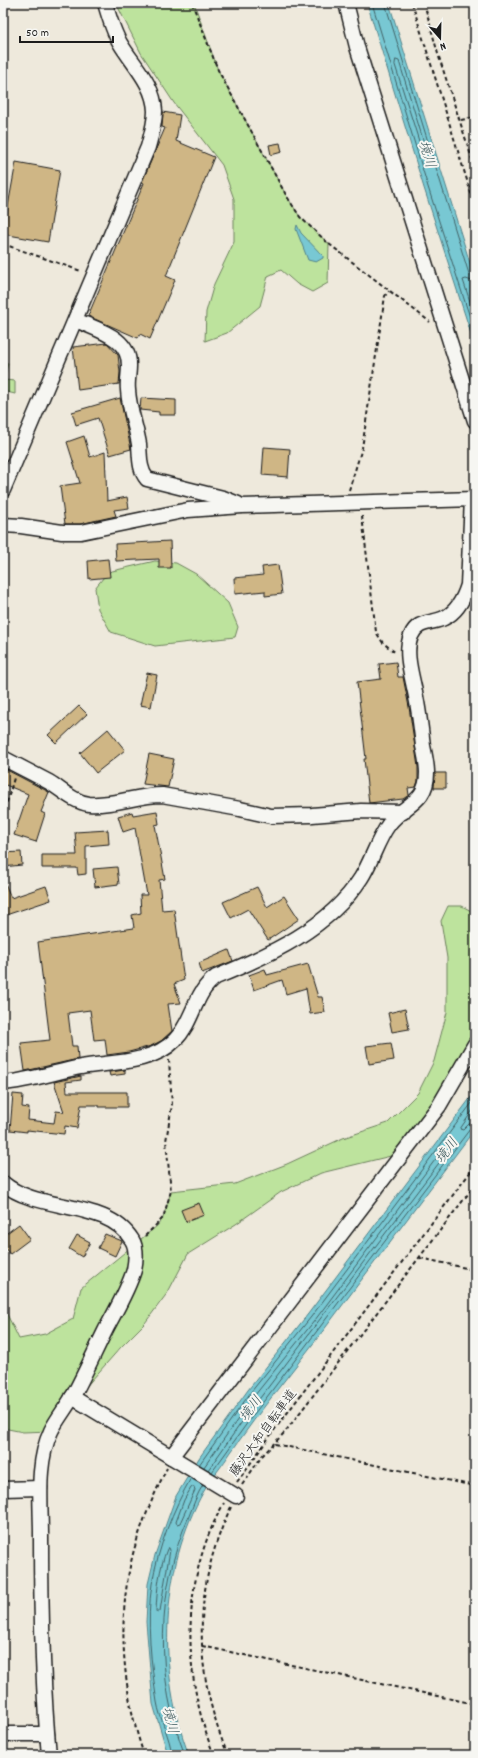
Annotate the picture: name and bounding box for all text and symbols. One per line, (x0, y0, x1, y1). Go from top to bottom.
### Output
scale bar (20, 18, 113, 44)
north arrow (420, 18, 460, 58)
text: 50 m (26, 25, 49, 42)
text: N (437, 37, 448, 54)
water label: 境川 (412, 138, 440, 171)
water label: 境川 (431, 1134, 464, 1168)
street label: 藤沢大和自転車道 (226, 1386, 302, 1481)
water label: 境川 (235, 1392, 268, 1426)
water label: 境川 (156, 1704, 182, 1736)

